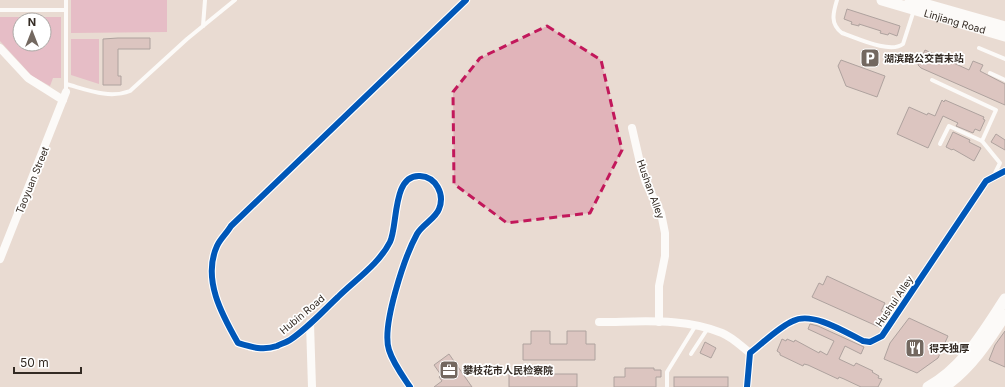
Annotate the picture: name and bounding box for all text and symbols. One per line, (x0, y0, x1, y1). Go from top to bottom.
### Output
street label: Linjiang Road (923, 7, 987, 36)
north arrow (12, 12, 52, 52)
text: N (28, 15, 36, 29)
parking icon: 湖滨路公交首末站 (859, 47, 881, 69)
place label: 湖滨路公交首末站 (884, 52, 964, 64)
street label: Taoyuan Street (13, 144, 51, 215)
street label: Hushan Alley (635, 158, 667, 220)
street label: Hushui Alley (873, 273, 916, 329)
street label: Hubin Road (277, 292, 327, 336)
restaurant icon: 得天独厚 (904, 337, 926, 359)
place label: 得天独厚 (929, 342, 969, 354)
scale bar (14, 349, 81, 375)
text: 50 m (20, 355, 49, 370)
office icon: 攀枝花市人民检察院 (438, 359, 460, 381)
place label: 攀枝花市人民检察院 (463, 364, 553, 376)

